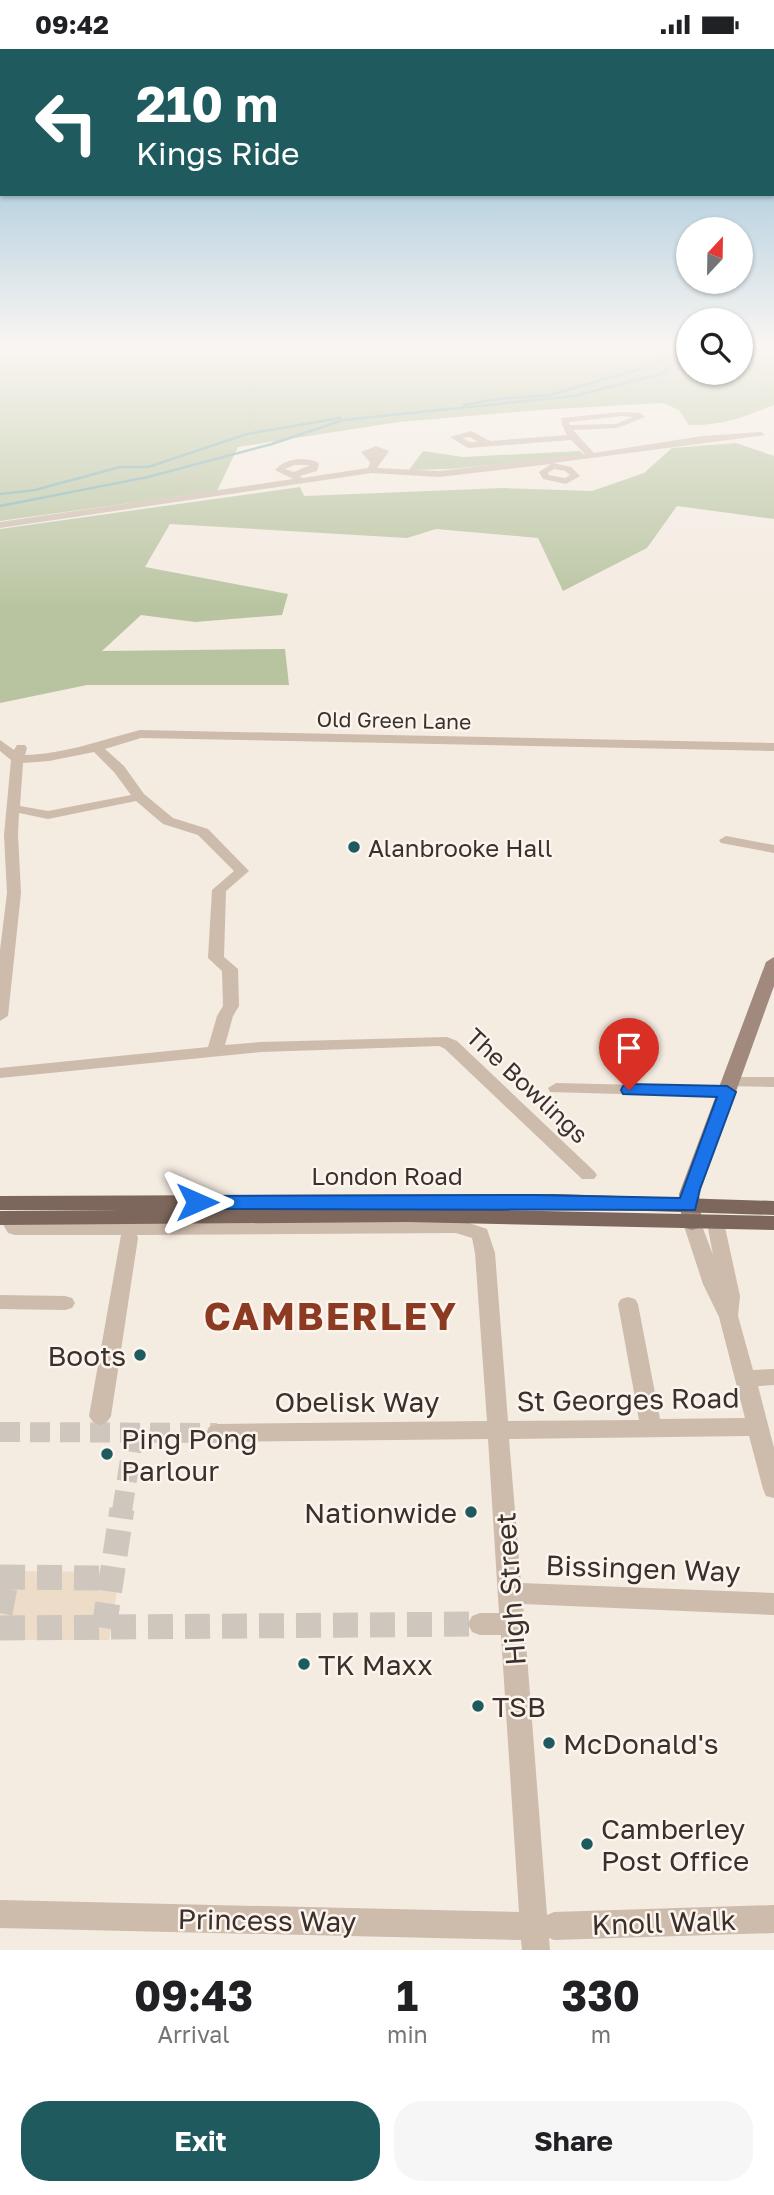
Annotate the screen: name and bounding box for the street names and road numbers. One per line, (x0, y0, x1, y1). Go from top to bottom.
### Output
street label: Old Green Lane (316, 706, 472, 734)
street label: The Bowlings (461, 1021, 595, 1149)
street label: London Road (311, 1161, 463, 1190)
street label: St Georges Road (516, 1381, 740, 1417)
street label: Obelisk Way (274, 1385, 440, 1418)
street label: High Street (488, 1511, 532, 1667)
street label: Bissingen Way (545, 1548, 741, 1588)
street label: Princess Way (177, 1902, 357, 1938)
street label: Knoll Walk (591, 1903, 737, 1941)

